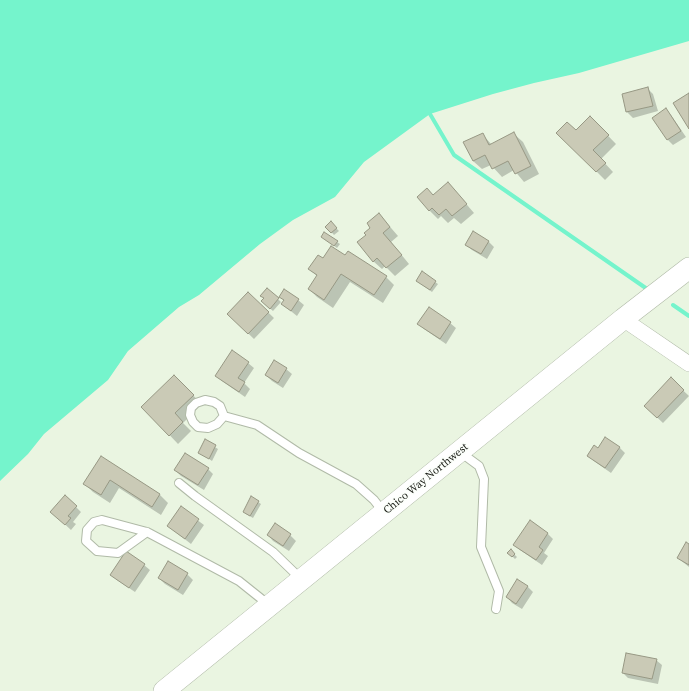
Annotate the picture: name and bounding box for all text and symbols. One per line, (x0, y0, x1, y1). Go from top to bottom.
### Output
street label: Chico Way Northwest (381, 441, 471, 517)

